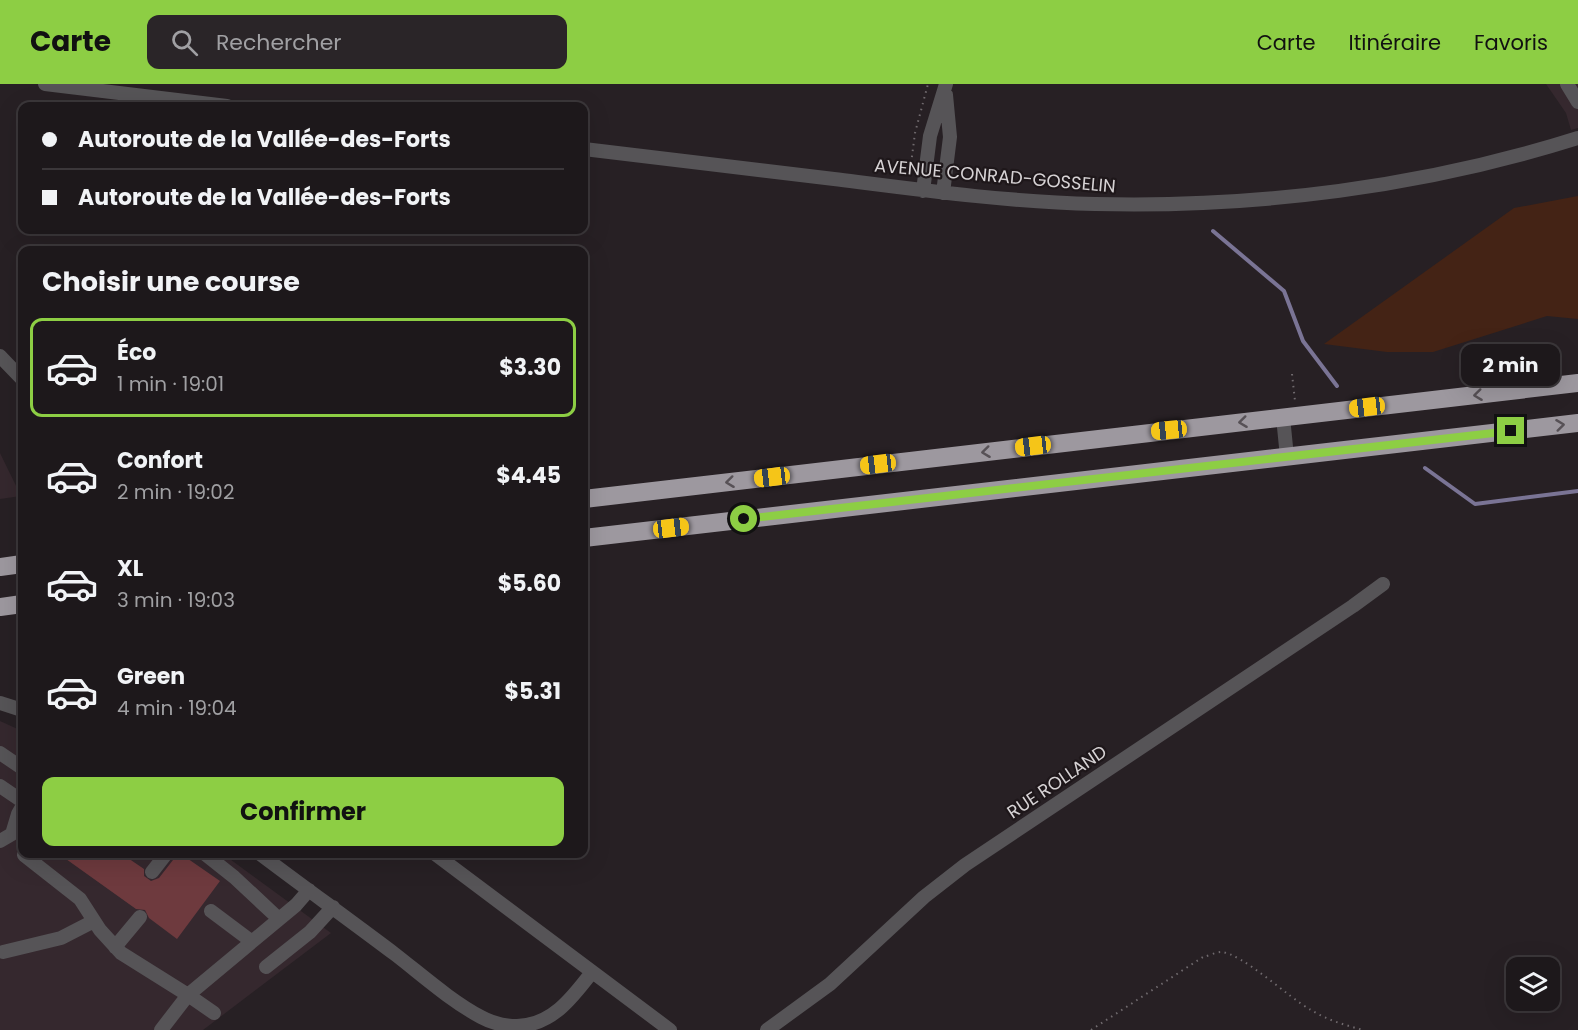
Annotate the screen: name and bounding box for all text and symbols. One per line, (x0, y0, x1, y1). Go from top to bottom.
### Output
search box (147, 15, 567, 69)
text: Carte (30, 22, 111, 61)
icon: search (168, 26, 201, 59)
text: Rechercher (216, 27, 342, 58)
text: Carte (1257, 28, 1316, 57)
text: Itinéraire (1349, 28, 1441, 57)
text: Favoris (1474, 28, 1548, 57)
text: Autoroute de la Vallée-des-Forts (78, 124, 451, 155)
street label: AVENUE CONRAD-GOSSELIN (873, 152, 1117, 199)
text: Autoroute de la Vallée-des-Forts (78, 182, 451, 213)
text: Choisir une course (42, 263, 300, 300)
text: Éco (117, 337, 156, 368)
icon: car (45, 341, 99, 395)
callout: 2 min (1462, 344, 1561, 386)
text: 2 min (1482, 351, 1539, 379)
text: $3.30 (499, 352, 561, 383)
text: 1 min · 19:01 (117, 370, 224, 398)
one-way arrow (1474, 388, 1483, 400)
car (1348, 396, 1386, 418)
one-way arrow (1238, 415, 1247, 427)
route end (1497, 417, 1524, 444)
car (1150, 419, 1188, 441)
one-way arrow (1555, 420, 1564, 432)
car (1014, 435, 1052, 457)
text: Confort (117, 445, 203, 476)
one-way arrow (982, 445, 991, 457)
icon: car (45, 449, 99, 503)
car (859, 453, 897, 475)
text: $4.45 (496, 460, 561, 491)
car (753, 466, 791, 488)
one-way arrow (726, 475, 735, 488)
text: 2 min · 19:02 (117, 478, 234, 506)
route start (730, 505, 757, 532)
car (652, 517, 690, 539)
text: XL (117, 553, 143, 584)
icon: car (45, 557, 99, 611)
text: $5.60 (498, 568, 561, 599)
text: 3 min · 19:03 (117, 586, 235, 614)
text: Green (117, 661, 185, 692)
icon: car (45, 665, 99, 719)
text: $5.31 (504, 676, 561, 707)
text: 4 min · 19:04 (117, 694, 237, 722)
street label: RUE ROLLAND (1002, 739, 1112, 824)
button: Confirmer (42, 777, 564, 846)
map controls (1506, 957, 1560, 1011)
button: layers (1506, 957, 1560, 1011)

